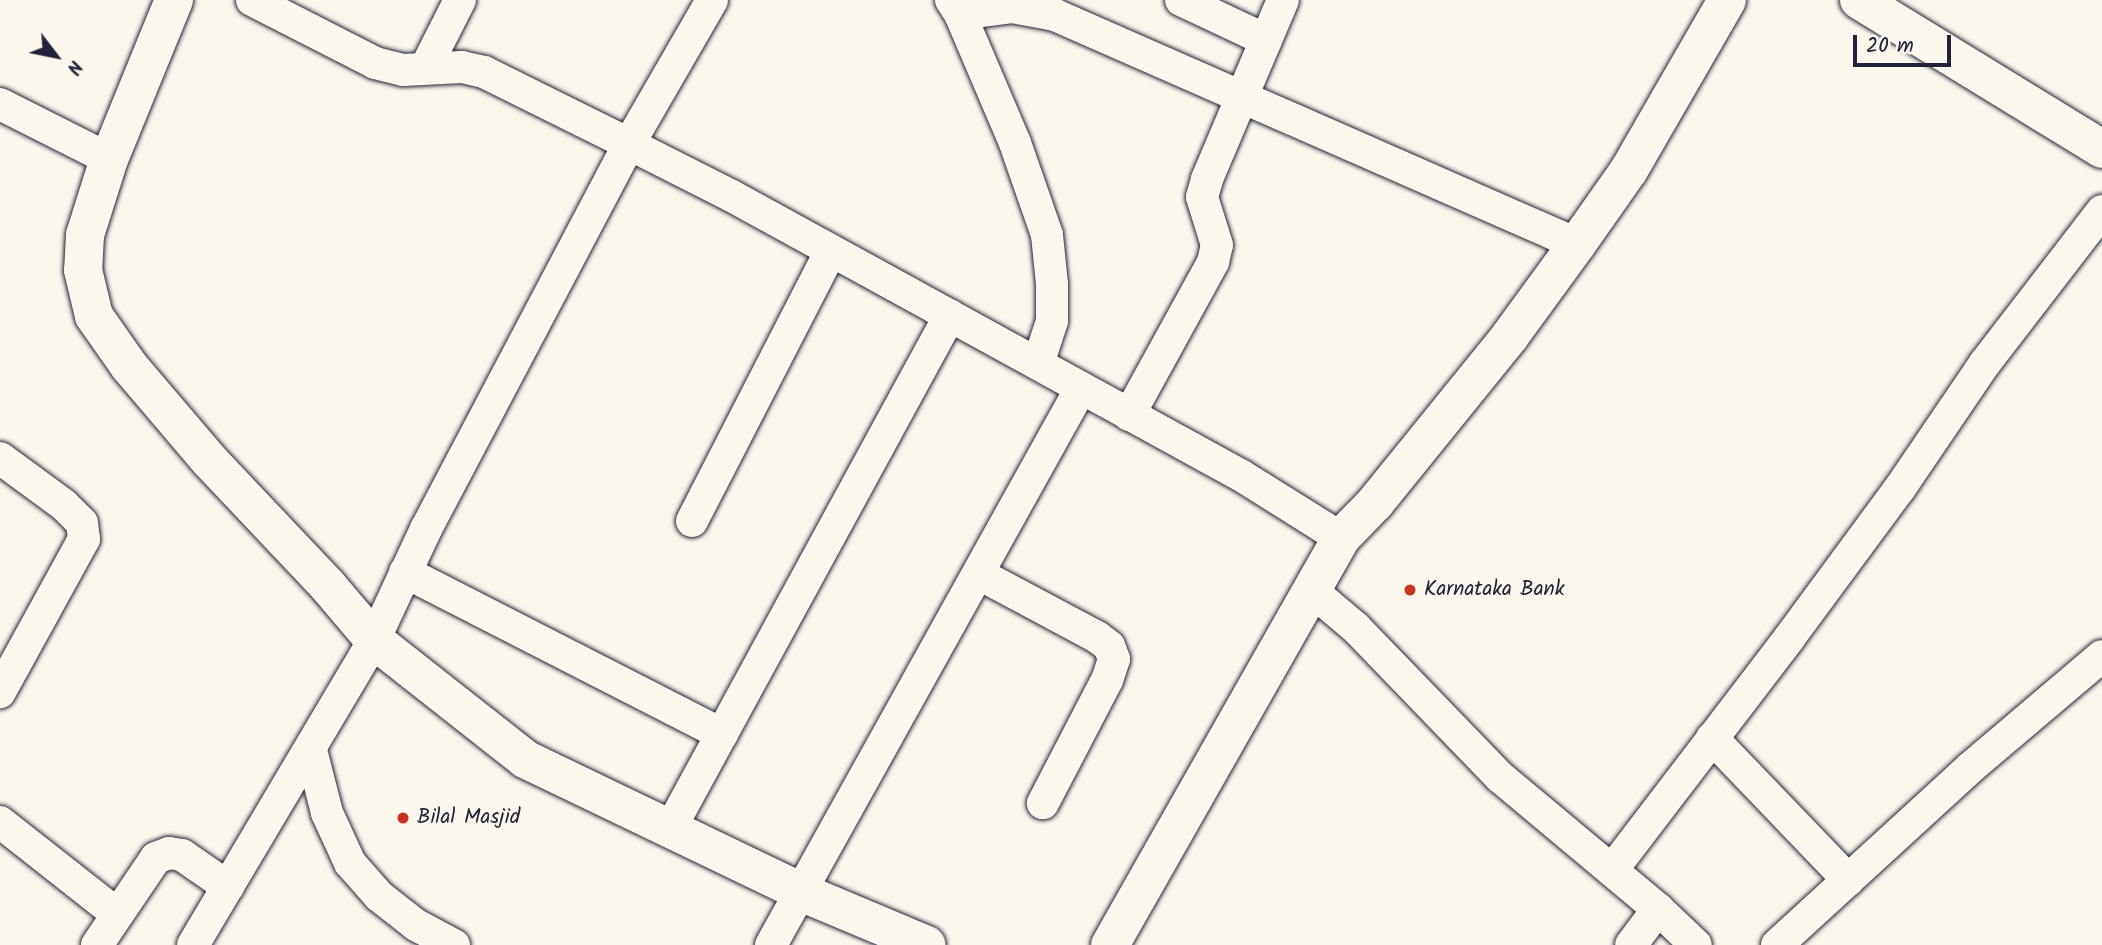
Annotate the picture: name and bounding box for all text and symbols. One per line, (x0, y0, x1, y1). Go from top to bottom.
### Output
north arrow (21, 21, 91, 91)
scale bar (1857, 21, 1955, 65)
text: 20 m (1866, 30, 1914, 63)
text: N (58, 54, 90, 80)
place label: Karnataka Bank (1424, 577, 1565, 603)
marker: Karnataka Bank (1402, 582, 1418, 598)
place label: Bilal Masjid (417, 805, 520, 831)
marker: Bilal Masjid (395, 810, 411, 826)

